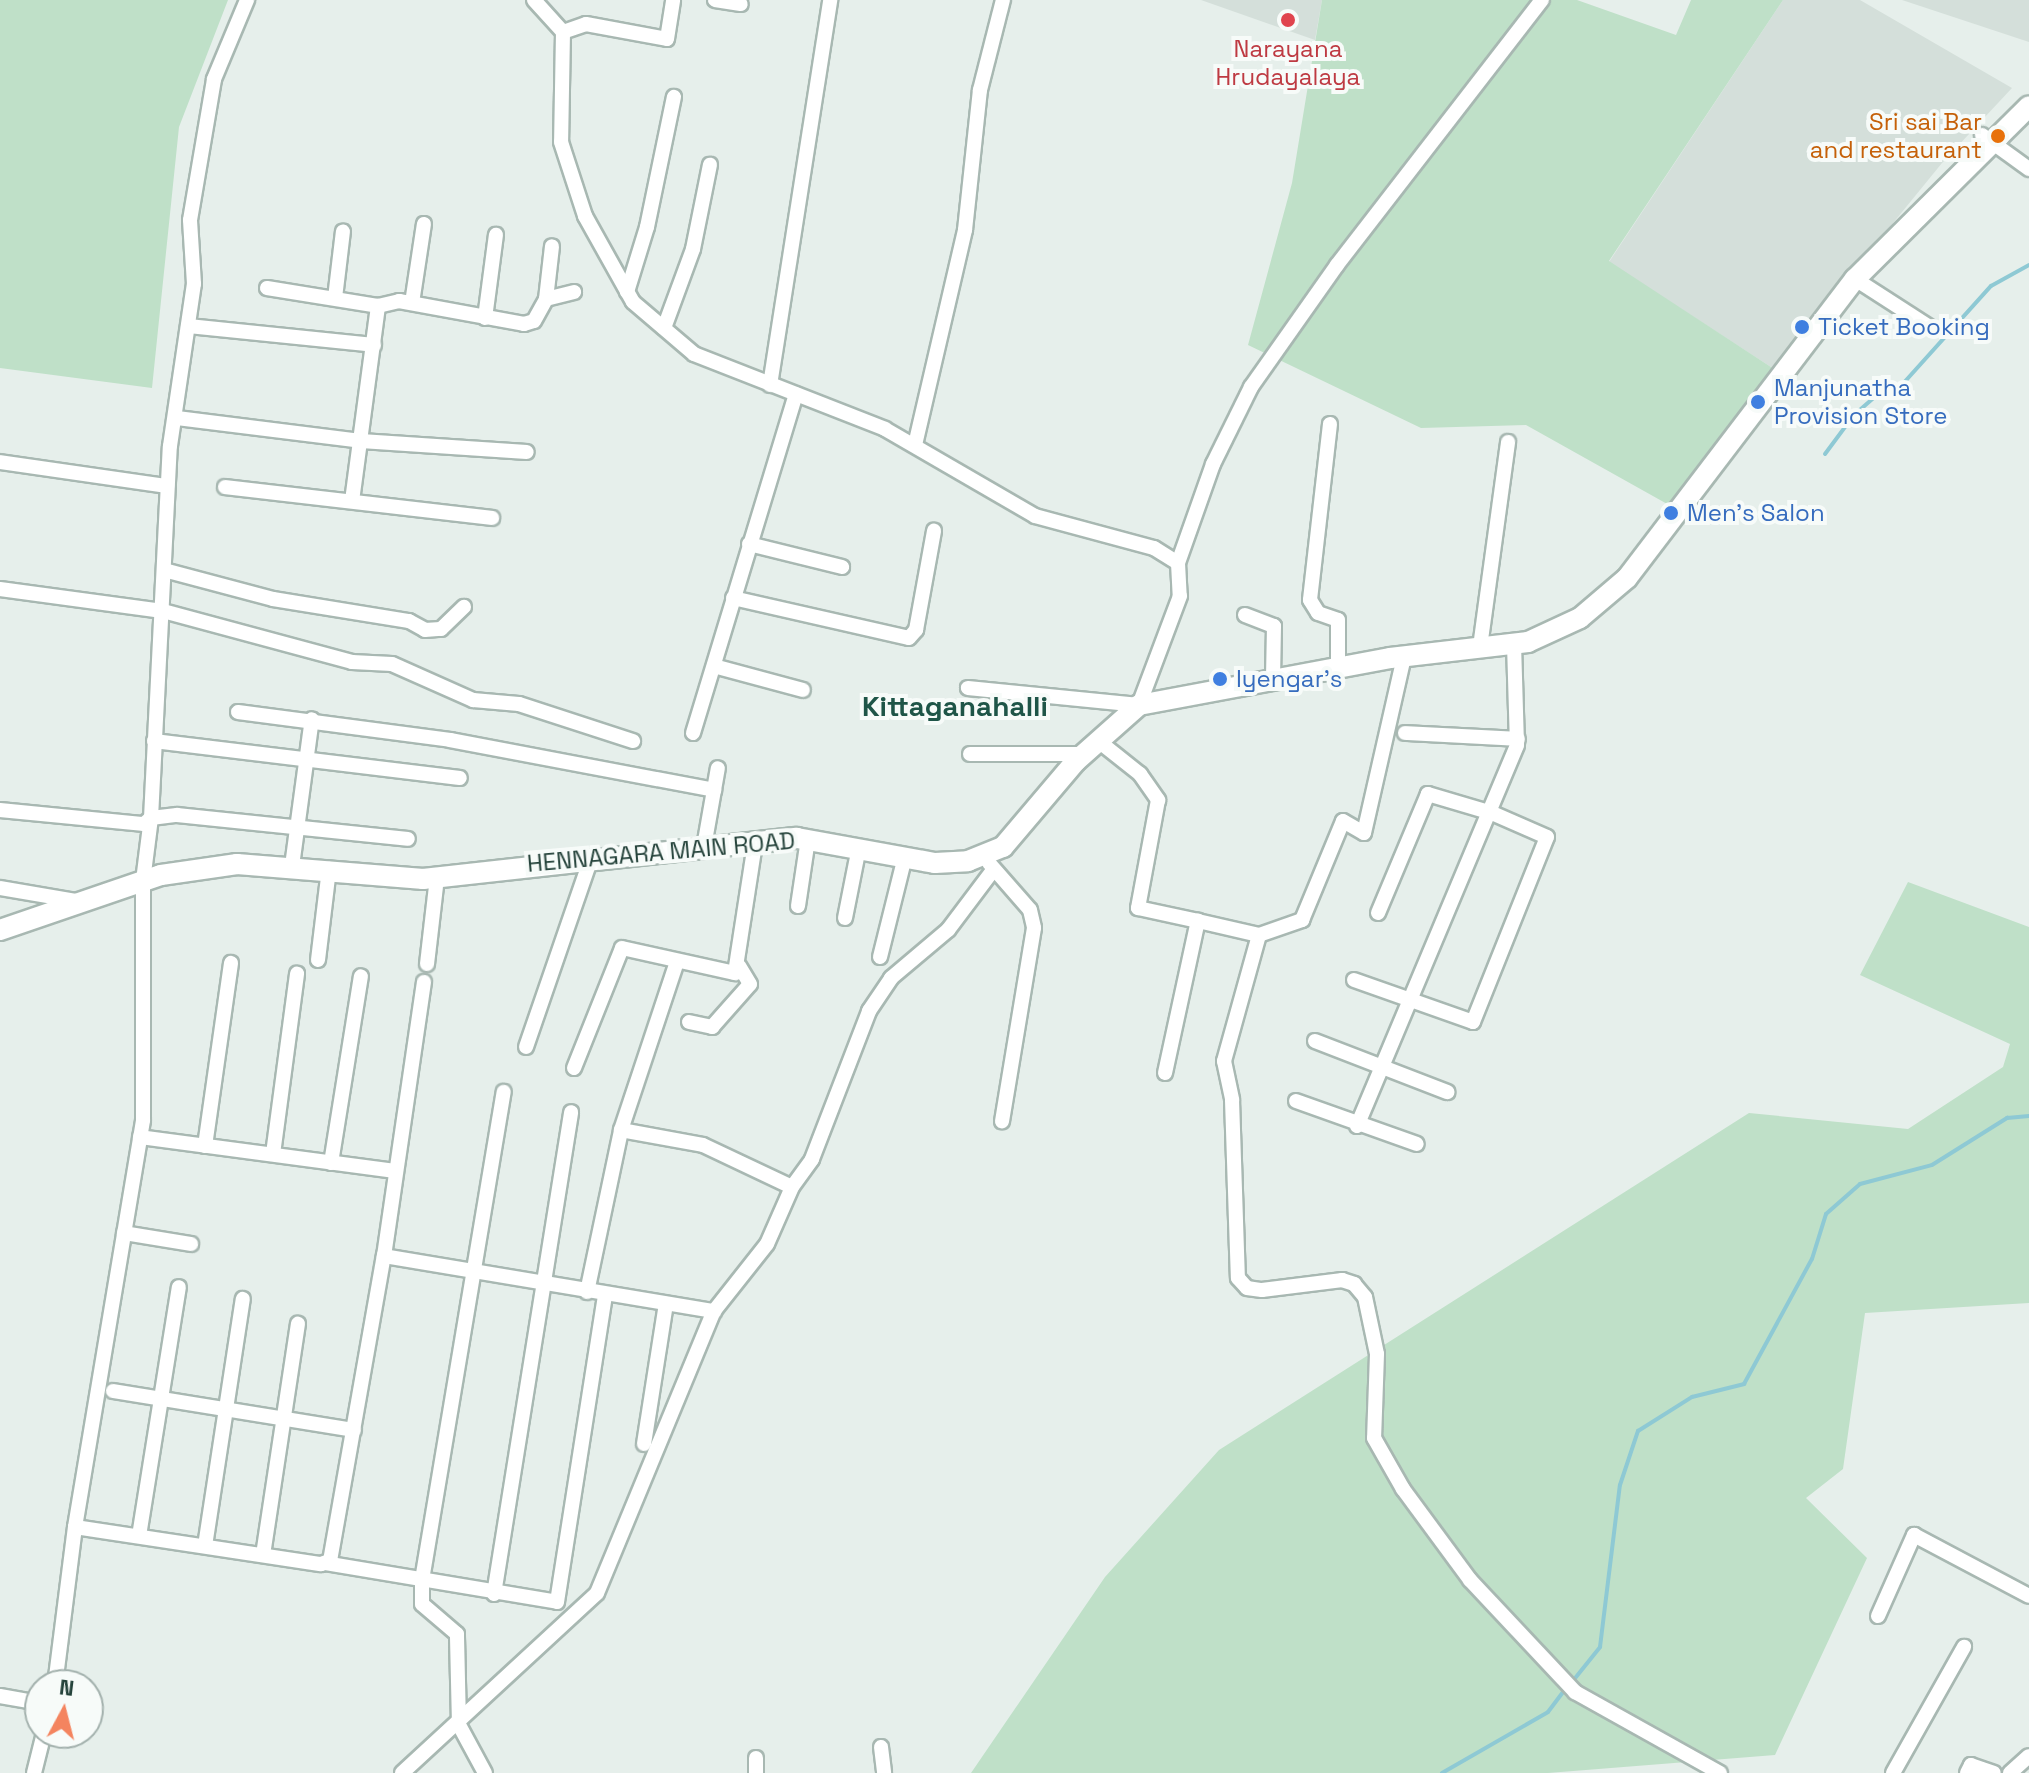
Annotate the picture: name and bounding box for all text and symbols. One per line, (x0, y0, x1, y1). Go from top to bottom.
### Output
marker: Narayana Hrudayalaya (1277, 9, 1299, 31)
place label: Narayana Hrudayalaya (1216, 35, 1360, 91)
place label: Sri sai Bar and restaurant (1810, 108, 1982, 164)
marker: Sri sai Bar and restaurant (1989, 127, 2007, 145)
place label: Ticket Booking (1818, 313, 1990, 341)
marker: Ticket Booking (1793, 318, 1811, 336)
place label: Manjunatha Provision Store (1774, 374, 1947, 430)
marker: Manjunatha Provision Store (1749, 393, 1767, 411)
place label: Men's Salon (1687, 499, 1825, 527)
marker: Men's Salon (1662, 504, 1680, 522)
place label: Iyengar's (1236, 665, 1342, 693)
marker: Iyengar's (1211, 670, 1229, 688)
district label: Kittaganahalli (862, 689, 1048, 723)
street label: HENNAGARA MAIN ROAD (526, 826, 796, 878)
north arrow (24, 1669, 104, 1749)
text: N (58, 1672, 76, 1702)

